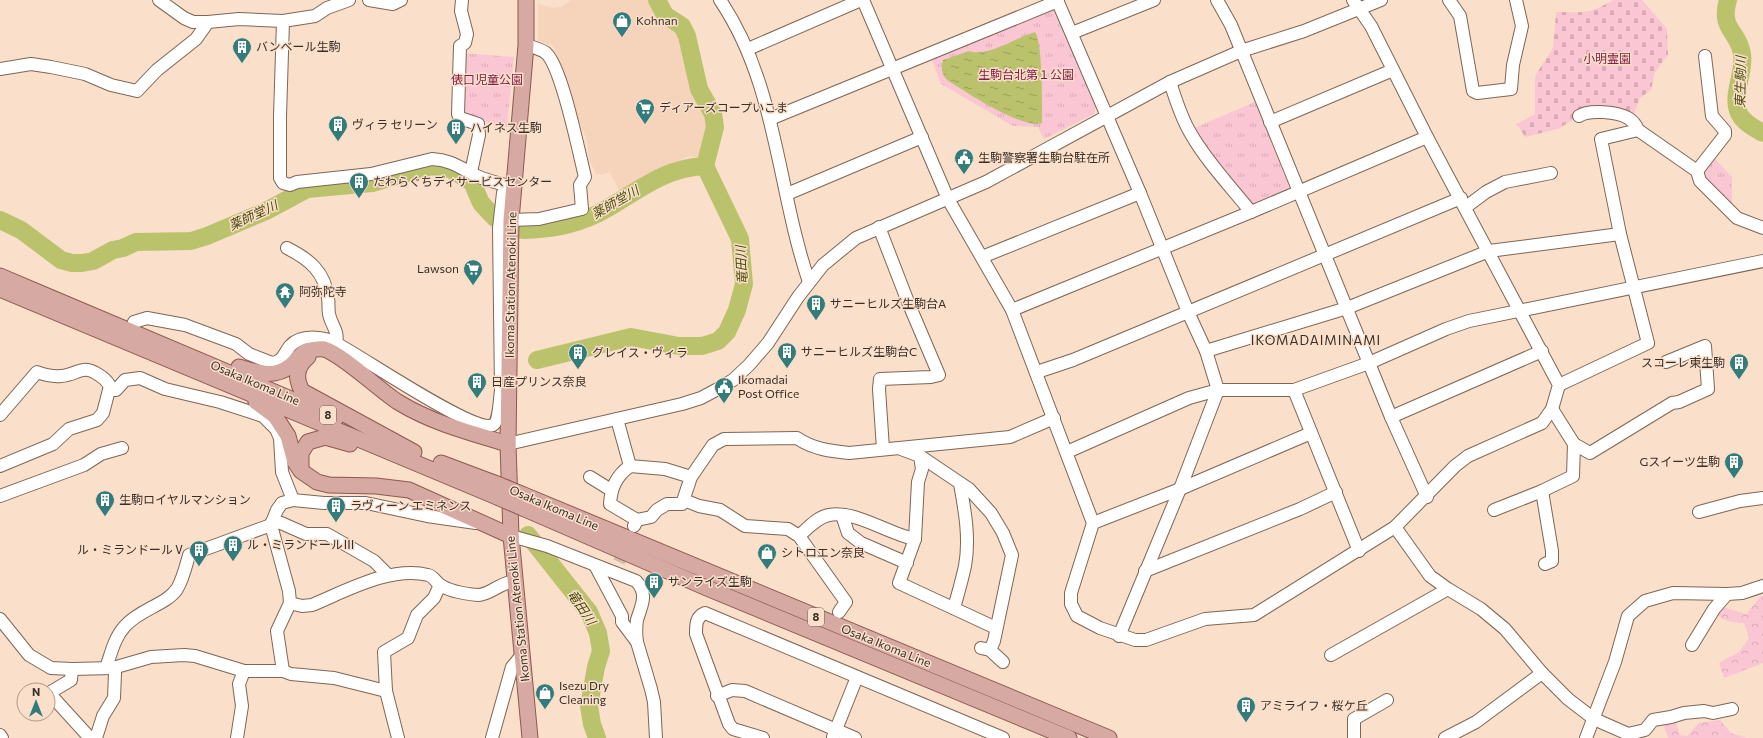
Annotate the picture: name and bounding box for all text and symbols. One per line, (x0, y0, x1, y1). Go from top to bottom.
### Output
shop icon: Kohnan (611, 10, 633, 38)
place label: Kohnan (636, 13, 678, 27)
building icon: バンベール生駒 (231, 36, 253, 64)
place label: バンベール生駒 (256, 39, 341, 53)
park label: 小明霊園 (1583, 51, 1631, 65)
water label: 東生駒川 (1732, 54, 1748, 108)
park label: 生駒台北第１公園 (978, 67, 1074, 81)
park label: 俵口児童公園 (451, 72, 523, 86)
supermarket icon: ディアーズコープいこま (634, 97, 656, 125)
place label: ディアーズコープいこま (659, 100, 788, 114)
building icon: ヴィラ セリーン (327, 114, 349, 142)
place label: ヴィラ セリーン (352, 117, 438, 131)
building icon: ハイネス生駒 (445, 117, 467, 145)
place label: ハイネス生駒 (470, 120, 542, 134)
public building icon: 生駒警察署生駒台駐在所 (953, 147, 975, 175)
place label: 生駒警察署生駒台駐在所 (978, 150, 1110, 164)
building icon: たわらぐちディサービスセンター (348, 171, 370, 199)
place label: たわらぐちディサービスセンター (373, 174, 552, 188)
water label: 薬師堂川 (588, 181, 643, 222)
water label: 薬師堂川 (226, 196, 282, 233)
street label: Ikoma Station Atenoki Line (502, 212, 518, 358)
water label: 竜田川 (732, 243, 750, 285)
supermarket icon: Lawson (462, 258, 484, 286)
place label: Lawson (417, 261, 459, 275)
temple icon: 阿弥陀寺 (274, 281, 296, 309)
place label: 阿弥陀寺 (299, 284, 347, 298)
building icon: サニーヒルズ生駒台A (805, 293, 827, 321)
place label: サニーヒルズ生駒台A (830, 296, 946, 310)
district label: IKOMADAIMINAMI (1251, 332, 1381, 348)
building icon: サニーヒルズ生駒台C (776, 341, 798, 369)
building icon: グレイス・ヴィラ (567, 342, 589, 370)
place label: サニーヒルズ生駒台C (801, 344, 917, 358)
place label: グレイス・ヴィラ (592, 345, 688, 359)
building icon: スコーレ東生駒 (1728, 352, 1750, 380)
place label: スコーレ東生駒 (1641, 355, 1725, 369)
street label: Osaka Ikoma Line (209, 357, 302, 407)
building icon: 日産プリンス奈良 (466, 371, 488, 399)
place label: Ikomadai Post Office (738, 372, 799, 400)
place label: 日産プリンス奈良 (491, 374, 587, 388)
public building icon: Ikomadai Post Office (713, 376, 735, 404)
road number: 8 (320, 406, 336, 424)
building icon: Gスイーツ生駒 (1723, 451, 1745, 479)
place label: Gスイーツ生駒 (1639, 454, 1720, 468)
street label: Osaka Ikoma Line (508, 482, 601, 532)
building icon: 生駒ロイヤルマンション (94, 489, 116, 517)
place label: 生駒ロイヤルマンション (119, 492, 251, 506)
building icon: ラヴィーン エミネンス (325, 495, 347, 523)
place label: ラヴィーン エミネンス (350, 498, 471, 512)
building icon: ル・ミランドールⅢ (222, 534, 244, 562)
street label: Ikoma Station Atenoki Line (502, 536, 532, 683)
place label: ル・ミランドールⅢ (247, 537, 355, 551)
building icon: ル・ミランドールⅤ (188, 539, 210, 567)
place label: ル・ミランドールⅤ (77, 542, 185, 556)
shop icon: シトロエン奈良 (756, 542, 778, 570)
place label: シトロエン奈良 (781, 545, 865, 559)
building icon: サンライズ生駒 (643, 571, 665, 599)
place label: サンライズ生駒 (668, 574, 752, 588)
water label: 竜田川 (564, 586, 601, 629)
road number: 8 (808, 608, 824, 626)
street label: Osaka Ikoma Line (839, 621, 933, 669)
place label: Isezu Dry Cleaning (559, 678, 609, 706)
north arrow (16, 682, 56, 722)
shop icon: Isezu Dry Cleaning (534, 682, 556, 710)
text: N (32, 685, 40, 698)
building icon: アミライフ・桜ケ丘 (1235, 695, 1257, 723)
place label: アミライフ・桜ケ丘 (1260, 698, 1368, 712)

